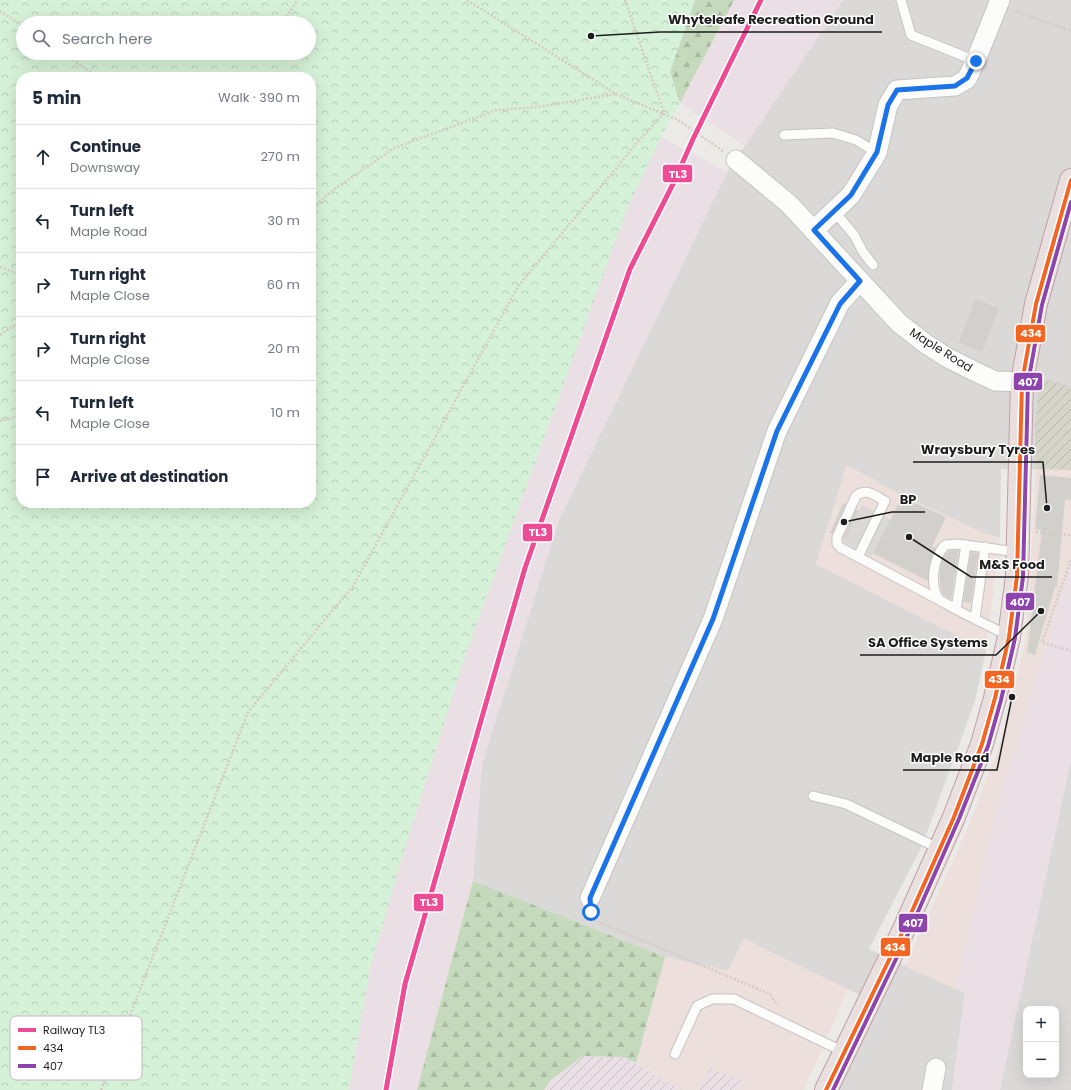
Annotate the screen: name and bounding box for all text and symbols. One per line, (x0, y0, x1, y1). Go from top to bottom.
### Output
callout: Whyteleafe Recreation Ground (660, 7, 882, 32)
text: Whyteleafe Recreation Ground (668, 10, 874, 29)
search box (16, 16, 316, 60)
icon: search (30, 27, 52, 49)
text: Search here (62, 28, 152, 49)
route end (967, 52, 985, 70)
text: 5 min (32, 86, 81, 110)
text: Walk · 390 m (218, 88, 300, 107)
text: Continue (70, 136, 141, 157)
icon: ahead (32, 146, 54, 168)
text: 270 m (260, 147, 300, 166)
text: Downsway (70, 158, 140, 177)
line badge: TL3 (662, 164, 693, 183)
text: TL3 (669, 166, 688, 182)
text: Turn left (70, 200, 134, 221)
icon: left (32, 210, 54, 232)
text: 30 m (267, 211, 300, 230)
text: Maple Road (70, 222, 147, 241)
text: Turn right (70, 264, 146, 285)
icon: right (32, 274, 54, 296)
text: 60 m (267, 275, 300, 294)
text: Maple Close (70, 286, 150, 305)
street label: Maple Road (907, 323, 976, 376)
line badge: 434 (1015, 324, 1046, 343)
text: 434 (1020, 325, 1042, 341)
text: Turn right (70, 328, 146, 349)
icon: right (32, 338, 54, 360)
text: 20 m (267, 339, 300, 358)
text: Maple Close (70, 350, 150, 369)
line badge: 407 (1013, 372, 1043, 391)
text: 407 (1018, 374, 1038, 390)
text: Turn left (70, 392, 134, 413)
icon: left (32, 402, 54, 424)
text: 10 m (271, 403, 300, 422)
text: Maple Close (70, 414, 150, 433)
callout: Wraysbury Tyres (913, 437, 1043, 462)
text: Wraysbury Tyres (921, 440, 1035, 459)
icon: arrive (32, 466, 54, 488)
text: Arrive at destination (70, 466, 228, 487)
callout: BP (892, 487, 925, 512)
text: BP (900, 490, 916, 509)
line badge: TL3 (522, 523, 553, 542)
text: TL3 (529, 524, 548, 540)
callout: M&S Food (971, 552, 1052, 577)
text: M&S Food (979, 555, 1045, 574)
line badge: 407 (1005, 592, 1035, 611)
text: 407 (1010, 594, 1030, 610)
callout: SA Office Systems (860, 630, 996, 655)
text: SA Office Systems (868, 633, 988, 652)
line badge: 434 (984, 670, 1015, 689)
text: 434 (988, 671, 1010, 687)
callout: Maple Road (903, 745, 997, 770)
text: Maple Road (911, 748, 989, 767)
line badge: TL3 (413, 893, 444, 912)
text: TL3 (420, 894, 439, 910)
route start (582, 903, 600, 921)
line badge: 407 (898, 913, 928, 933)
text: 407 (903, 915, 923, 931)
line badge: 434 (880, 937, 911, 957)
text: 434 (884, 939, 906, 955)
map controls (1023, 1006, 1059, 1078)
button: + (1023, 1006, 1059, 1042)
legend (10, 1016, 142, 1080)
text: Railway TL3 (43, 1022, 105, 1038)
text: 434 (43, 1040, 63, 1056)
button: − (1023, 1042, 1059, 1078)
text: 407 (43, 1058, 63, 1074)

